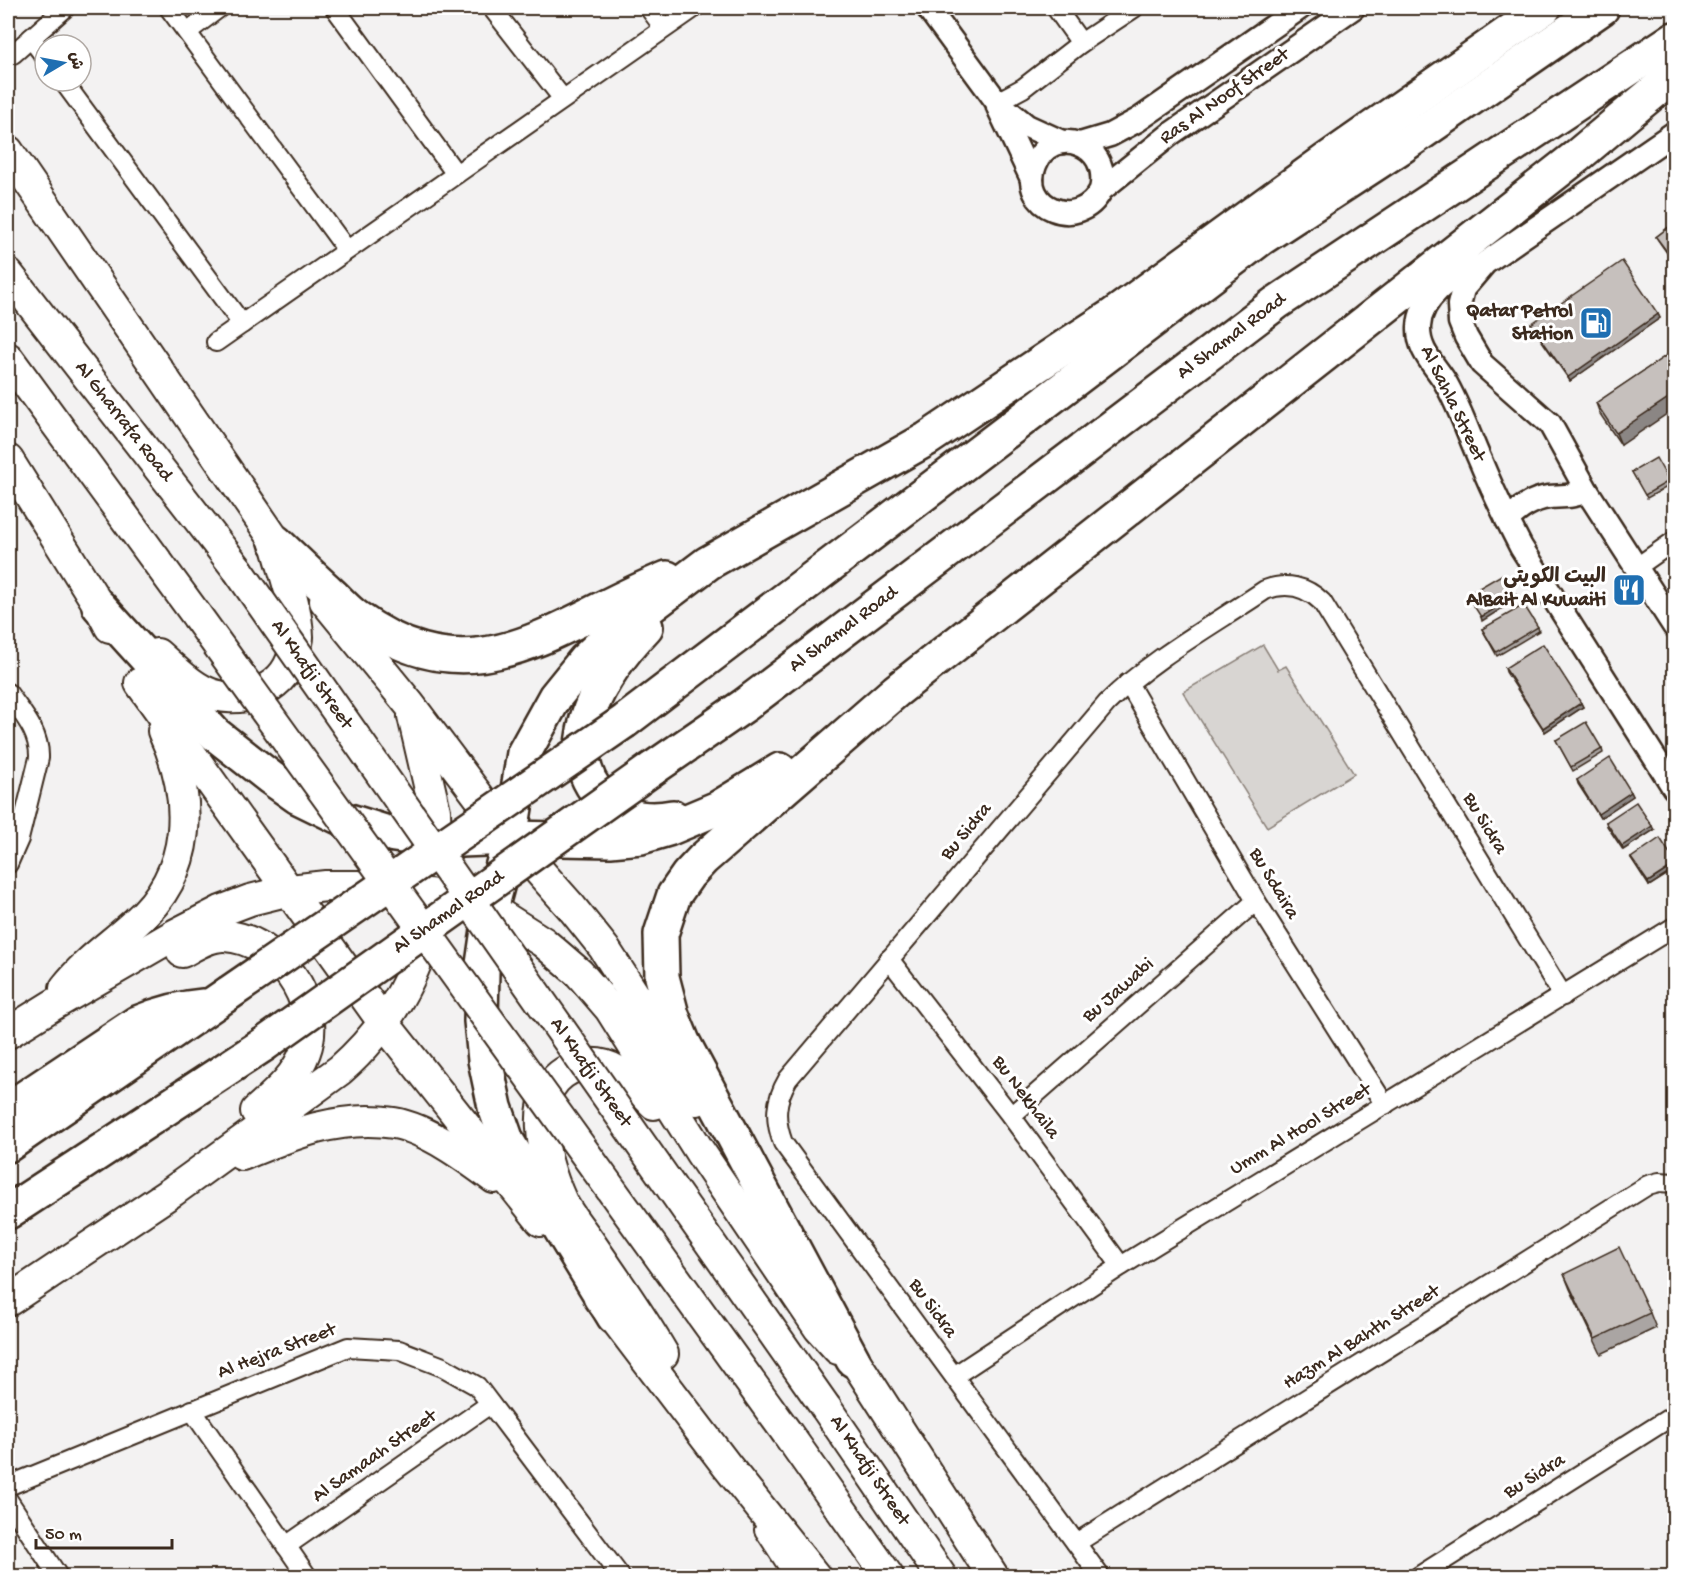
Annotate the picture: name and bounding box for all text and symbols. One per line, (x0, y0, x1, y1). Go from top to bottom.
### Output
north arrow (33, 33, 93, 93)
street label: Ras Al Noof Street (1156, 43, 1296, 150)
text: ش (63, 51, 85, 71)
street label: Al Shamal Road (1173, 287, 1293, 385)
place label: Qatar Petrol Station (1466, 301, 1574, 347)
fuel station icon: Qatar Petrol Station (1578, 305, 1614, 341)
street label: Al Sahla Street (1414, 342, 1491, 467)
street label: Al Gharrafa Road (69, 357, 179, 489)
place label: البيت الكويتي AlBait Al Kuwaiti (1465, 566, 1606, 613)
restaurant icon: البيت الكويتي AlBait Al Kuwaiti (1611, 572, 1647, 608)
street label: Al Shamal Road (785, 580, 905, 678)
street label: Al Khafji Street (265, 616, 358, 736)
street label: Bu Sidra (1456, 788, 1512, 860)
street label: Bu Sidra (936, 798, 998, 866)
street label: Bu Sdaira (1242, 843, 1304, 925)
street label: Al Shamal Road (389, 865, 511, 960)
street label: Bu Jawabi (1078, 954, 1160, 1029)
street label: Al Khafji Street (544, 1014, 637, 1134)
street label: Bu Nekhaila (986, 1051, 1064, 1145)
street label: Umm Al Hool Street (1226, 1078, 1377, 1181)
street label: Bu Sidra (902, 1274, 962, 1344)
street label: Hazm Al Bahth Street (1279, 1280, 1446, 1396)
street label: Al Hejra Street (215, 1318, 341, 1385)
street label: Al Samaah Street (308, 1405, 443, 1508)
street label: Al Khafji Street (824, 1411, 915, 1532)
street label: Bu Sidra (1499, 1449, 1571, 1505)
scale bar (36, 1512, 172, 1550)
text: 50 m (45, 1525, 82, 1546)

